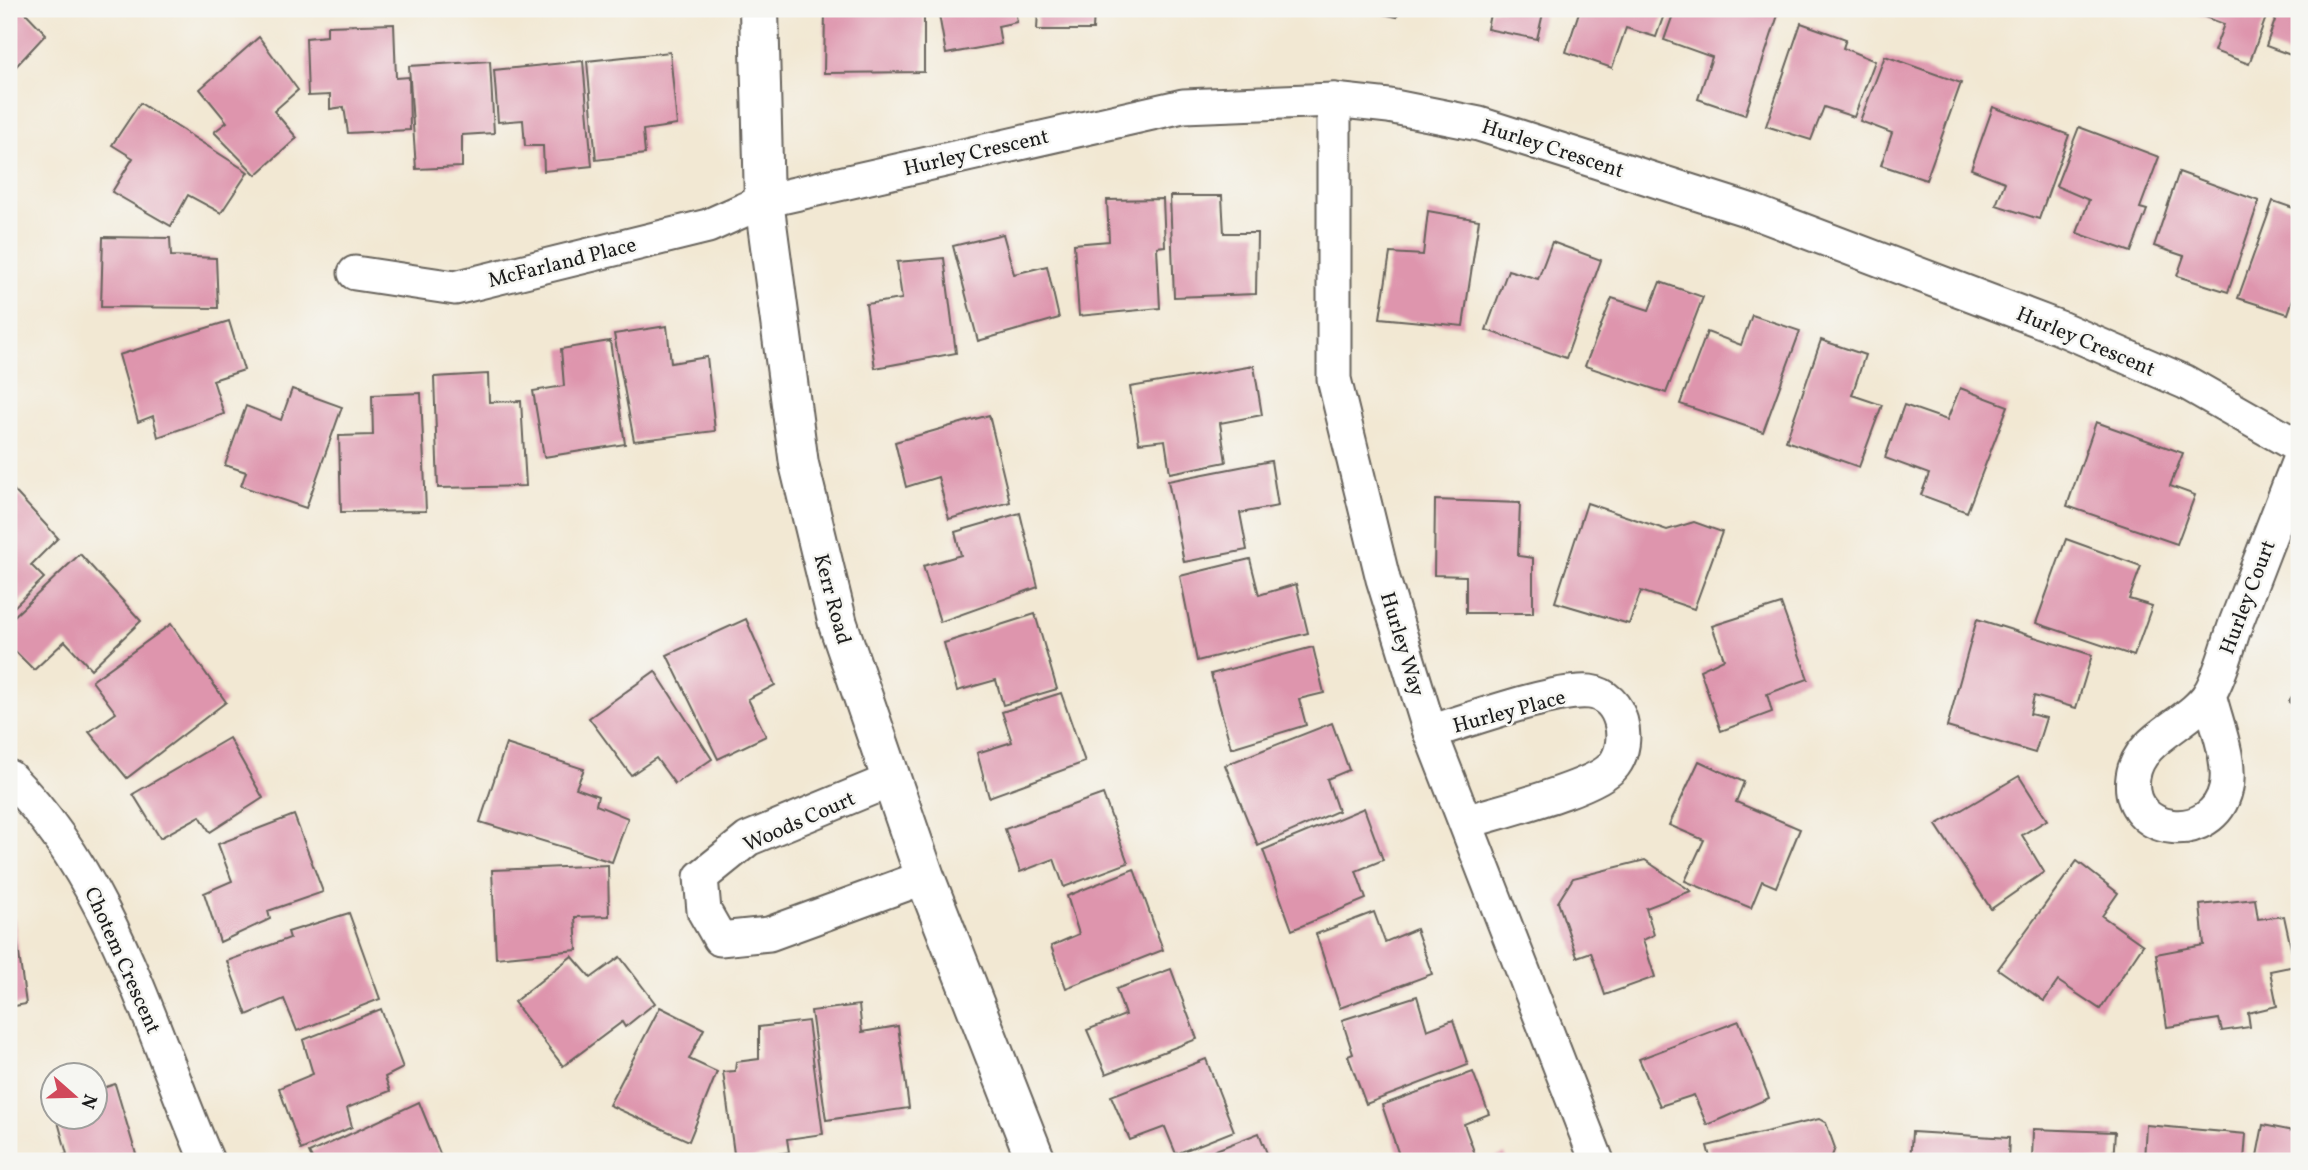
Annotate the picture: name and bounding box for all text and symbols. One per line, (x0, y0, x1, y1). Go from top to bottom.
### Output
street label: Hurley Crescent (1478, 113, 1627, 186)
street label: Hurley Crescent (901, 123, 1052, 184)
street label: McFarland Place (485, 231, 640, 296)
street label: Hurley Crescent (2012, 300, 2159, 385)
street label: Hurley Court (2213, 536, 2283, 659)
street label: Kerr Road (806, 551, 858, 648)
street label: Hurley Way (1372, 589, 1431, 701)
street label: Hurley Place (1450, 683, 1569, 741)
street label: Woods Court (739, 785, 860, 860)
street label: Chotem Crescent (76, 883, 167, 1039)
north arrow (38, 1062, 108, 1132)
text: N (73, 1090, 103, 1112)

